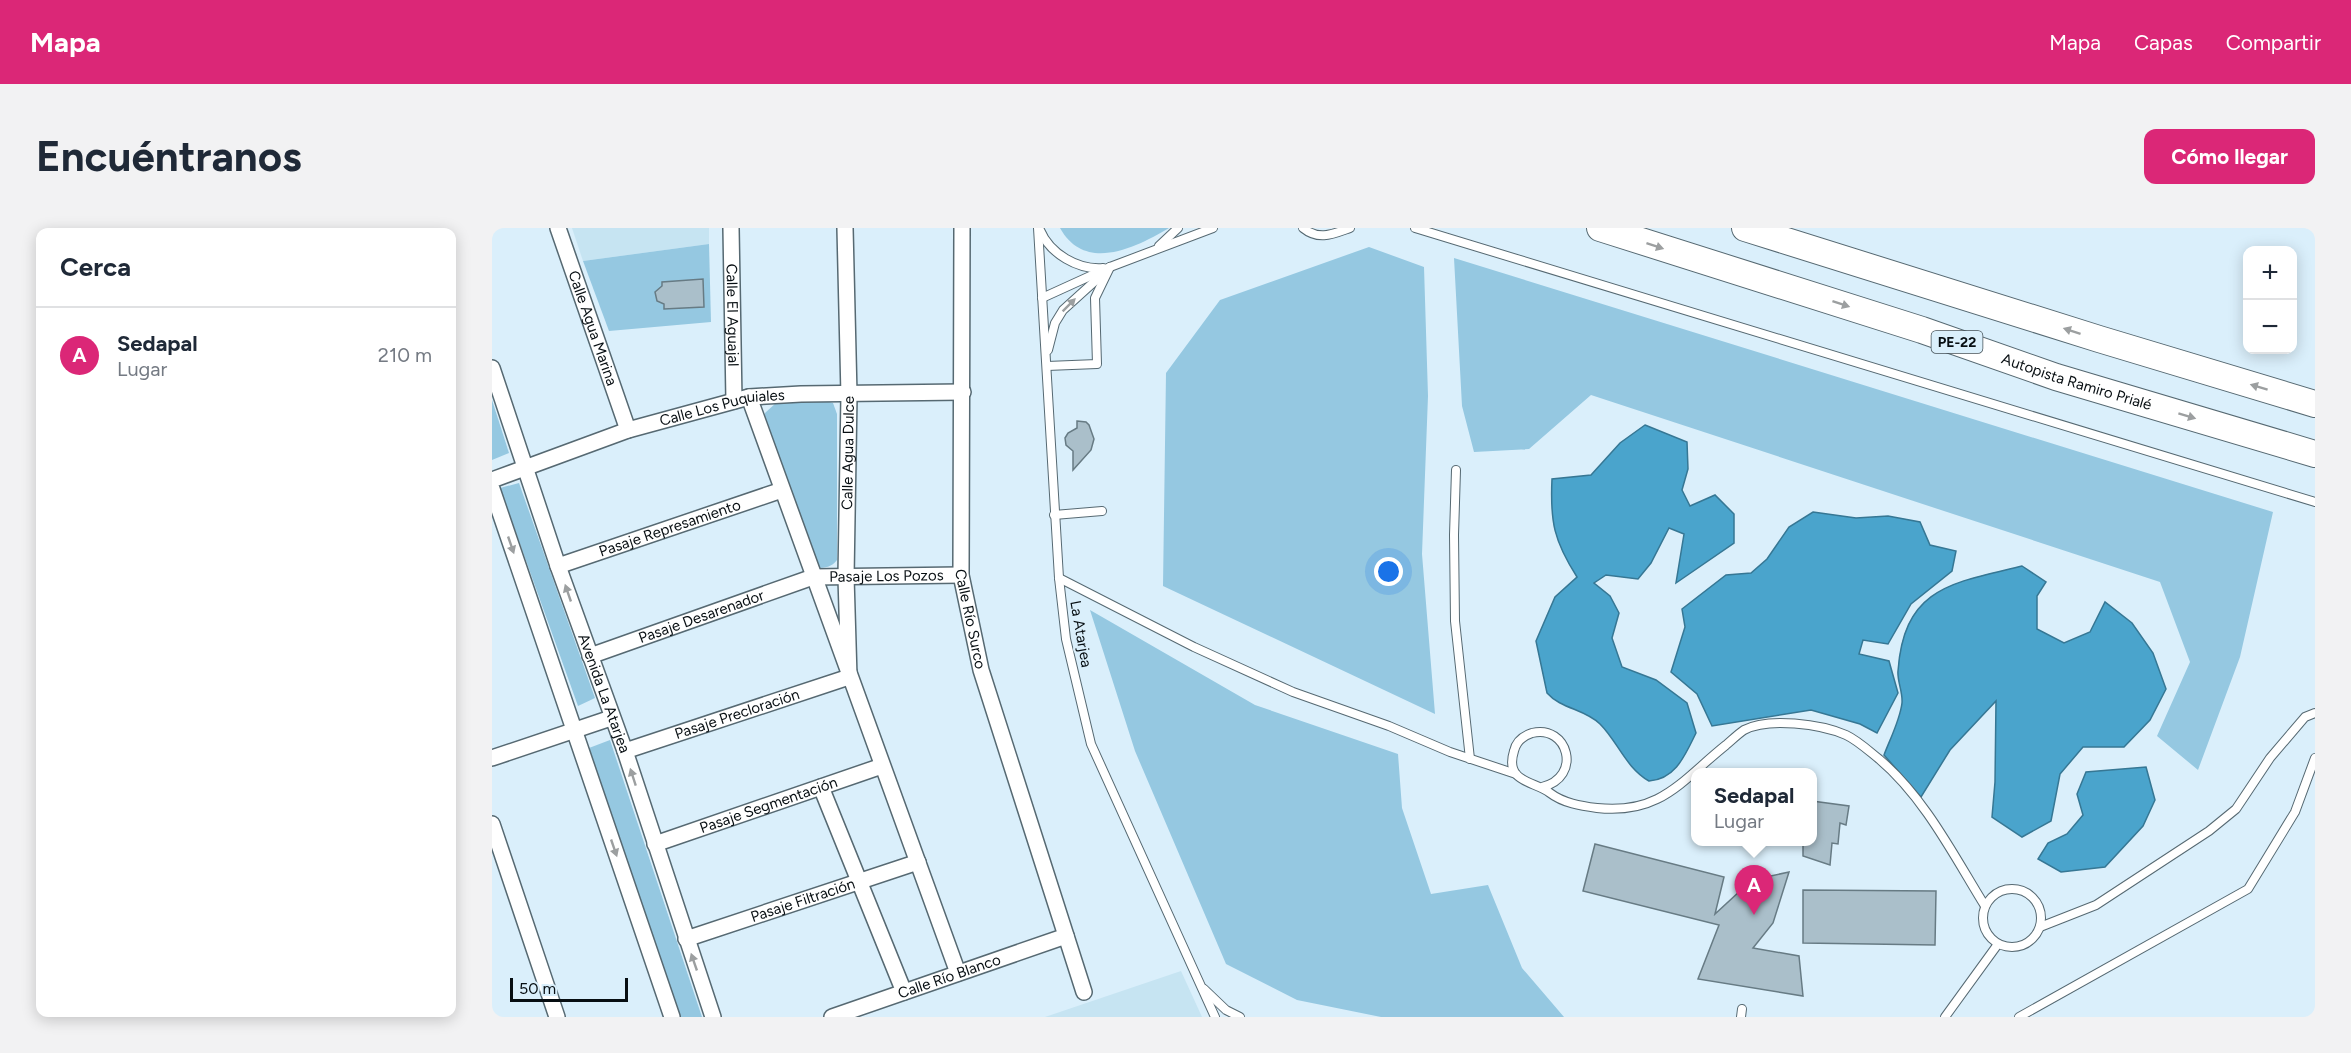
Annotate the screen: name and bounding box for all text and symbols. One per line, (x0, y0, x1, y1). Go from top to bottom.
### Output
text: Mapa (30, 25, 101, 59)
text: Mapa (2049, 30, 2101, 55)
text: Capas (2134, 30, 2193, 55)
text: Compartir (2226, 30, 2321, 55)
button: Cómo llegar (2144, 129, 2315, 184)
text: Encuéntranos (36, 131, 302, 182)
one-way arrow (1647, 241, 1665, 251)
map controls (2243, 246, 2297, 354)
button: + (2243, 246, 2297, 300)
text: Cerca (60, 251, 131, 283)
street label: Calle El Aguajal (723, 263, 742, 367)
street label: Calle Agua Marina (564, 268, 621, 388)
one-way arrow (1062, 298, 1076, 313)
one-way arrow (1832, 300, 1850, 310)
button: − (2243, 300, 2297, 354)
one-way arrow (2063, 326, 2081, 335)
text: Sedapal (117, 330, 198, 357)
road number: PE-22 (1932, 331, 1982, 353)
text: A (72, 343, 87, 367)
text: 210 m (378, 343, 432, 367)
street label: Autopista Ramiro Prialé (1999, 350, 2154, 414)
text: Lugar (117, 357, 167, 381)
one-way arrow (2250, 382, 2268, 392)
street label: Calle Los Puquiales (658, 386, 785, 430)
street label: Calle Agua Dulce (838, 396, 858, 510)
one-way arrow (2178, 412, 2196, 421)
street label: Pasaje Represamiento (597, 496, 743, 560)
one-way arrow (506, 536, 516, 554)
your location (1374, 557, 1403, 586)
street label: Pasaje Los Pozos (829, 566, 944, 586)
street label: Calle Río Surco (952, 569, 990, 671)
one-way arrow (562, 584, 572, 602)
street label: Pasaje Desarenador (636, 586, 766, 647)
street label: La Atarjea (1066, 599, 1096, 669)
street label: Avenida La Atarjea (574, 631, 634, 755)
street label: Pasaje Precloración (672, 685, 802, 743)
one-way arrow (628, 768, 637, 786)
popup (1691, 768, 1817, 846)
street label: Pasaje Segmentación (697, 773, 840, 837)
text: Sedapal (1714, 782, 1794, 809)
text: Lugar (1714, 809, 1764, 833)
one-way arrow (610, 839, 620, 857)
pin: A (1734, 866, 1774, 915)
street label: Pasaje Filtración (748, 875, 857, 926)
street label: Calle Río Blanco (895, 950, 1003, 1003)
one-way arrow (689, 953, 699, 971)
scale bar (510, 975, 628, 1002)
text: 50 m (519, 979, 556, 998)

